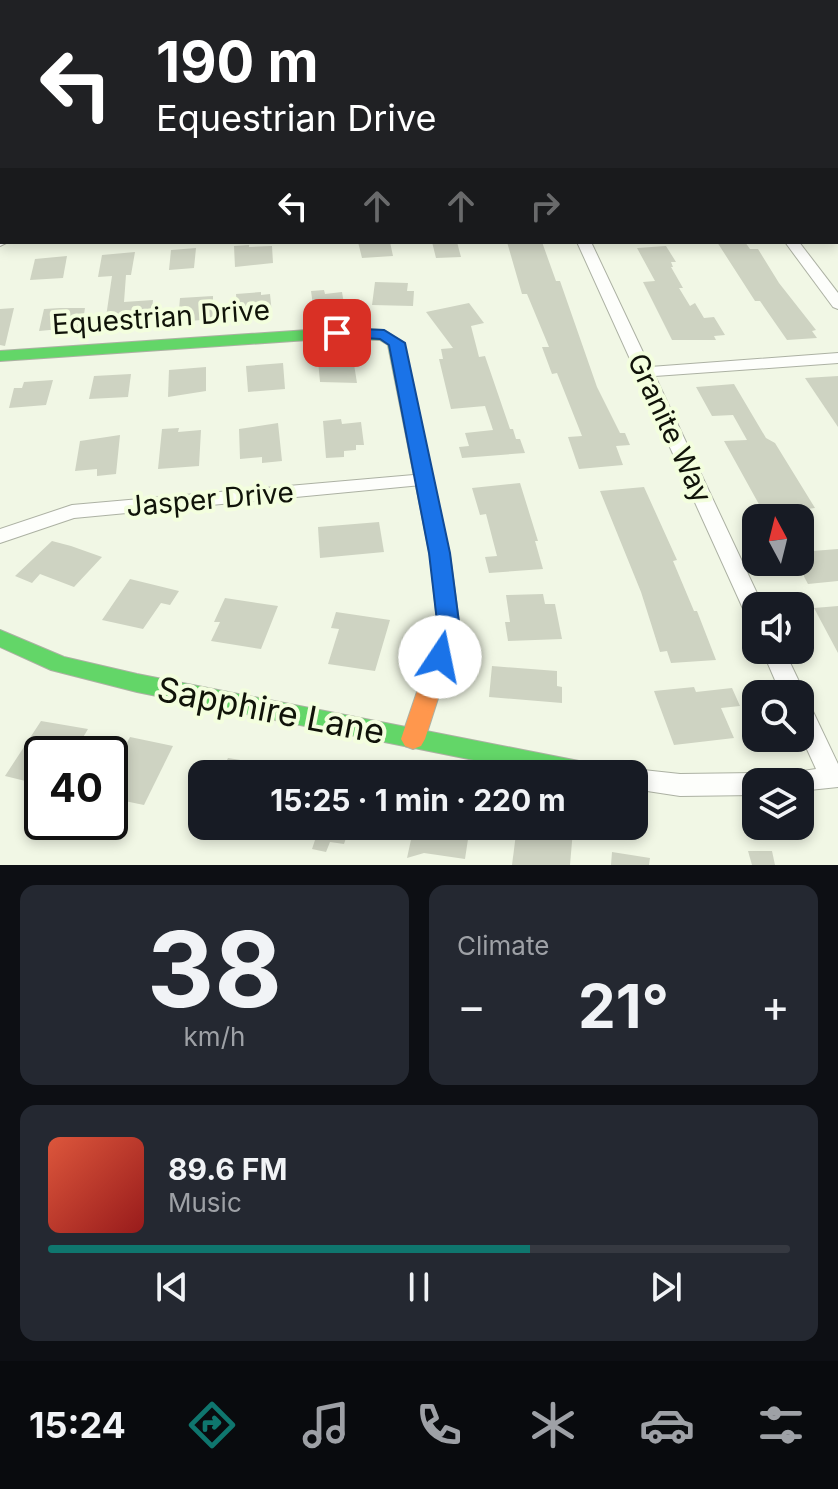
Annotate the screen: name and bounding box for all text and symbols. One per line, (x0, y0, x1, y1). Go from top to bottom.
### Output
text: 190 m (156, 28, 319, 96)
icon: left (24, 32, 128, 136)
text: Equestrian Drive (156, 96, 437, 140)
icon: left (271, 184, 315, 228)
icon: ahead (355, 184, 399, 228)
icon: ahead (439, 184, 483, 228)
icon: right (523, 184, 567, 228)
street label: Equestrian Drive (51, 292, 271, 342)
pin (303, 299, 371, 367)
icon: arrive (315, 311, 359, 355)
street label: Granite Way (621, 348, 719, 508)
street label: Jasper Drive (125, 475, 295, 523)
north arrow (742, 504, 814, 576)
map controls (742, 504, 814, 840)
button: sound (742, 592, 814, 664)
position arrow (398, 615, 482, 699)
street label: Sapphire Lane (154, 668, 388, 752)
button: search (742, 680, 814, 752)
speed limit sign: 40 (24, 736, 128, 840)
button: layers (742, 768, 814, 840)
text: 15:25 · 1 min · 220 m (270, 782, 566, 818)
text: 38 (147, 906, 282, 1032)
text: Climate (457, 930, 549, 961)
text: 21° (578, 970, 669, 1042)
text: − (457, 979, 486, 1033)
text: + (761, 979, 790, 1033)
text: km/h (184, 1021, 245, 1052)
text: 89.6 FM (168, 1151, 287, 1187)
text: Music (168, 1187, 242, 1218)
icon: previous (150, 1265, 194, 1309)
icon: pause (397, 1265, 441, 1309)
icon: next (644, 1265, 688, 1309)
icon: directions (184, 1397, 240, 1453)
icon: music (298, 1397, 354, 1453)
icon: phone (411, 1397, 467, 1453)
icon: climate (525, 1397, 581, 1453)
icon: car (639, 1397, 695, 1453)
icon: filters (753, 1397, 809, 1453)
text: 15:24 (29, 1403, 126, 1447)

